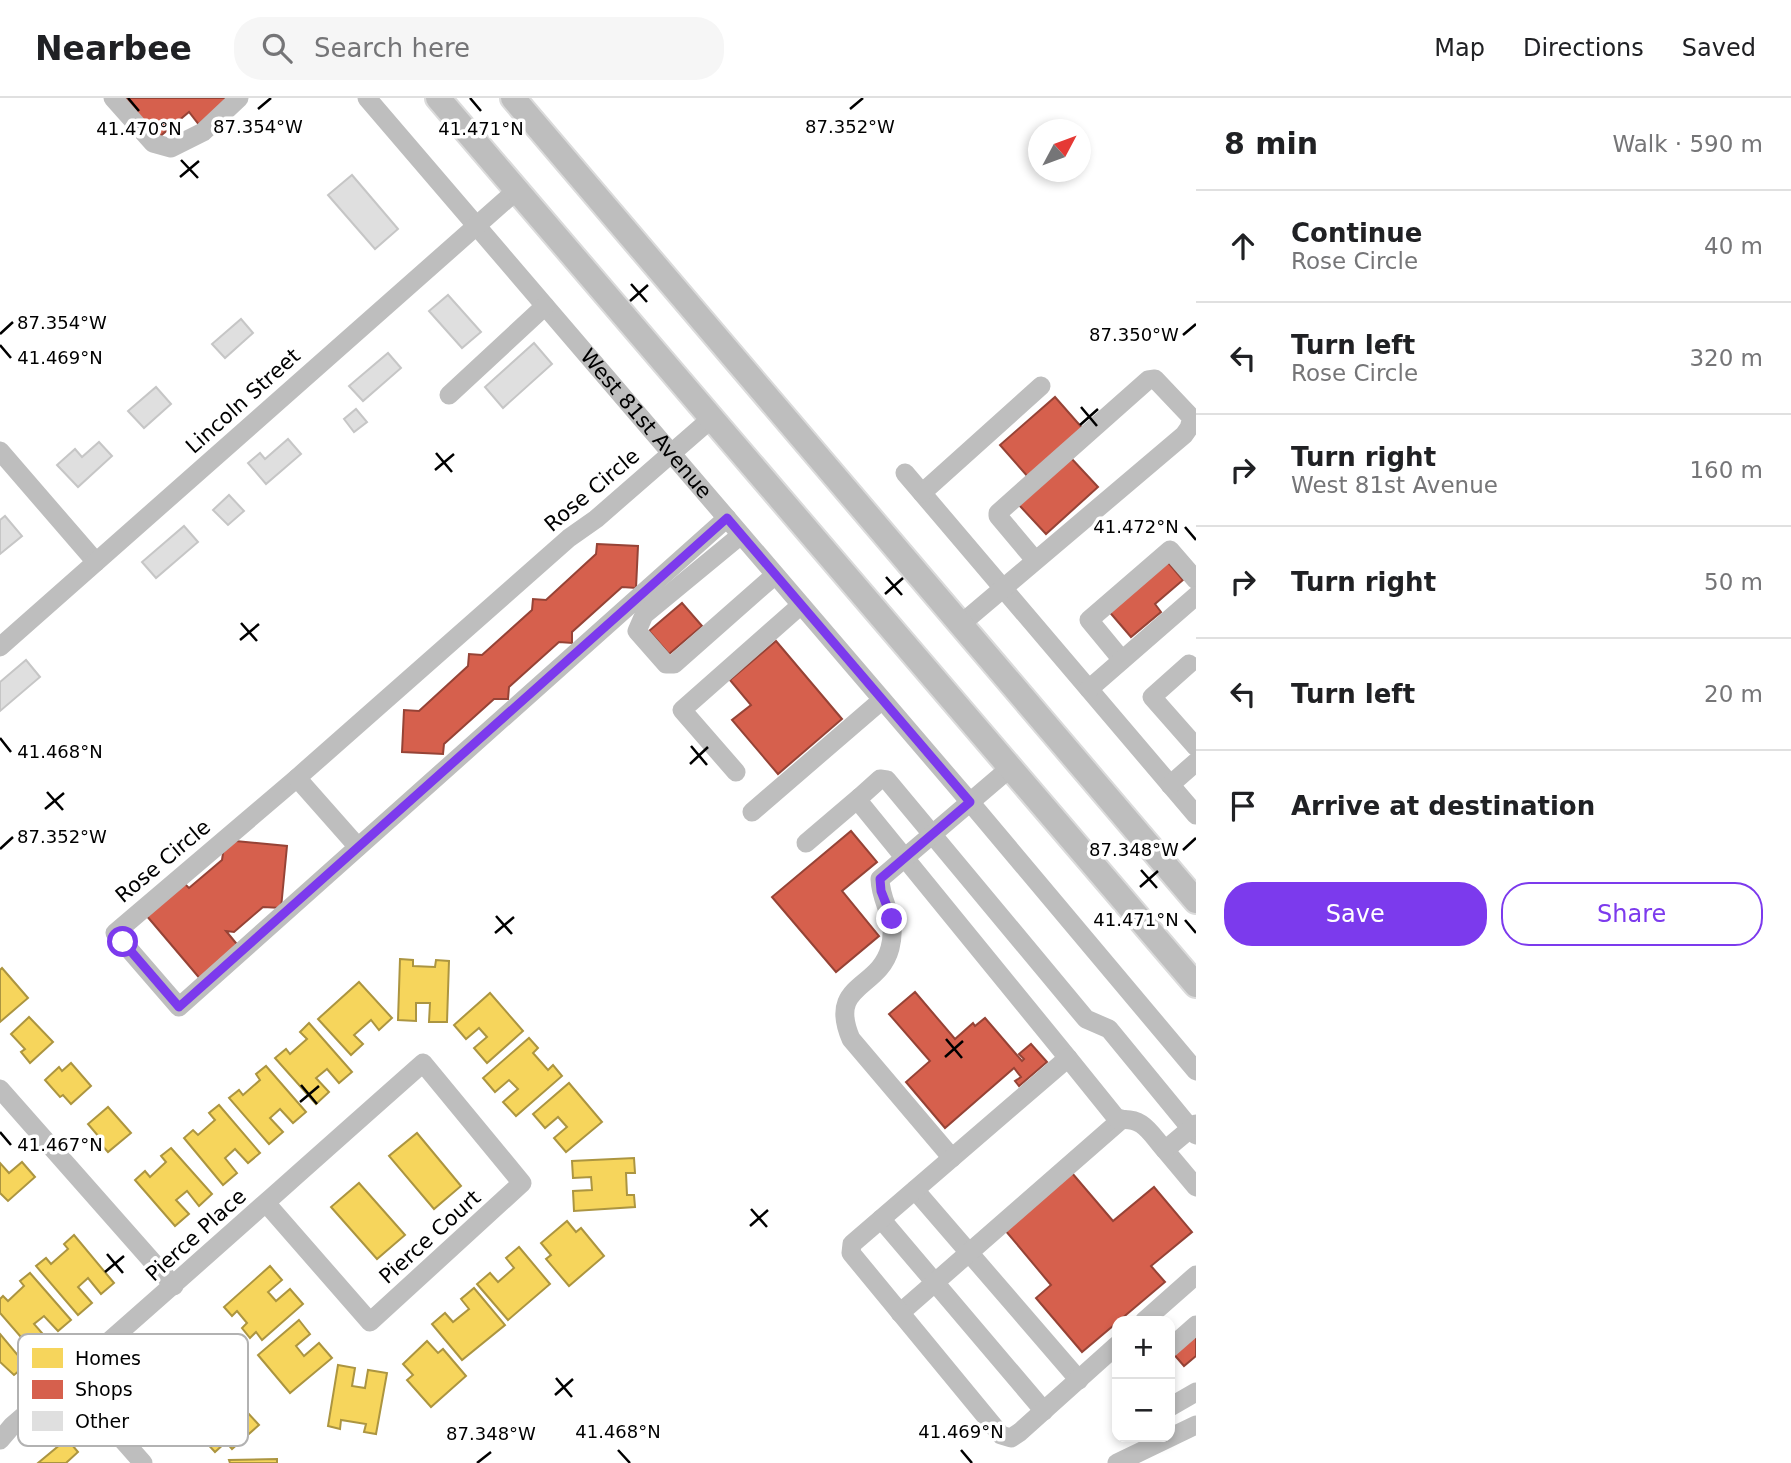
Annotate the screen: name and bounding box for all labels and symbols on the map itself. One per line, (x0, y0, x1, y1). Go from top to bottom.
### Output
text: 87.354°W (213, 116, 303, 137)
text: 87.352°W (805, 116, 895, 137)
text: 41.470°N (96, 118, 182, 139)
text: 41.471°N (438, 118, 524, 139)
north arrow (1028, 119, 1091, 182)
text: 87.354°W (17, 312, 107, 333)
text: 87.350°W (1089, 324, 1179, 345)
street label: Lincoln Street (181, 344, 305, 458)
street label: West 81st Avenue (575, 344, 717, 503)
text: 41.469°N (17, 347, 103, 368)
street label: Rose Circle (540, 444, 644, 536)
text: 41.472°N (1093, 516, 1179, 537)
text: 41.468°N (17, 741, 103, 762)
street label: Rose Circle (111, 815, 215, 907)
text: 87.352°W (17, 826, 107, 847)
text: 87.348°W (1089, 839, 1179, 860)
route end (876, 903, 907, 934)
text: 41.471°N (1093, 909, 1179, 930)
route start (107, 926, 138, 957)
text: 41.467°N (17, 1134, 103, 1155)
street label: Pierce Place (141, 1184, 251, 1286)
street label: Pierce Court (374, 1185, 486, 1289)
legend (18, 1334, 248, 1446)
text: Homes (75, 1347, 141, 1369)
text: Shops (75, 1378, 133, 1400)
text: Other (75, 1410, 129, 1432)
text: 41.468°N (575, 1421, 661, 1442)
text: 41.469°N (918, 1421, 1004, 1442)
text: 87.348°W (446, 1423, 536, 1444)

